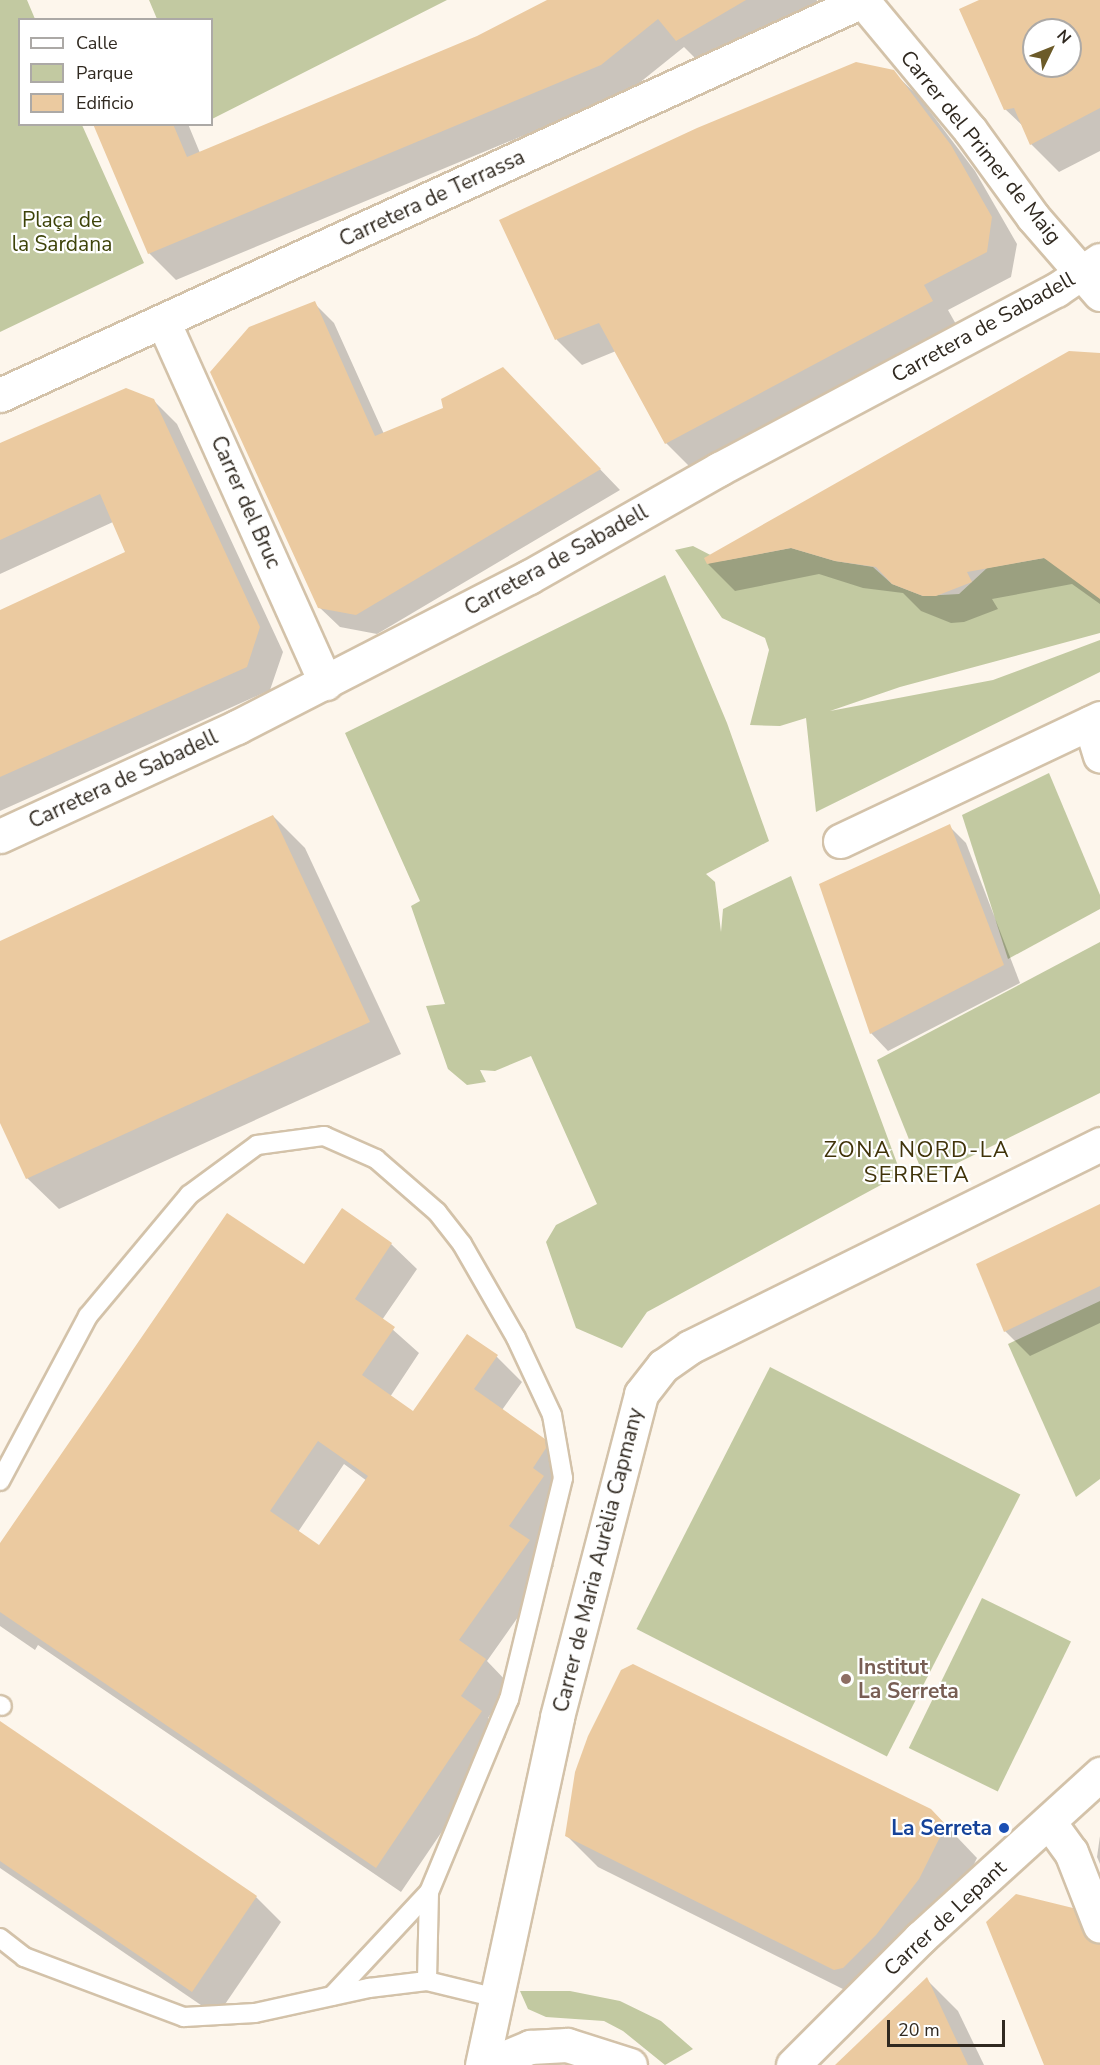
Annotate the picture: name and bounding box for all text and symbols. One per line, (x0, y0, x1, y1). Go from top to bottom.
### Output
legend (18, 18, 213, 126)
north arrow (1022, 18, 1082, 78)
text: N (1052, 25, 1076, 49)
text: Calle (76, 31, 118, 55)
street label: Carrer del Primer de Maig (895, 45, 1067, 249)
text: Parque (76, 61, 133, 85)
text: Edificio (76, 91, 134, 115)
street label: Carretera de Terrassa (335, 144, 529, 252)
park label: Plaça de la Sardana (12, 207, 112, 257)
street label: Carretera de Sabadell (887, 266, 1079, 388)
street label: Carrer del Bruc (206, 432, 286, 572)
street label: Carretera de Sabadell (460, 499, 652, 621)
street label: Carretera de Sabadell (25, 724, 221, 834)
district label: ZONA NORD-LA SERRETA (824, 1137, 1010, 1188)
street label: Carrer de Maria Aurèlia Capmany (548, 1405, 648, 1715)
place label: Institut La Serreta (858, 1654, 959, 1704)
marker: Institut La Serreta (839, 1672, 853, 1686)
place label: La Serreta (891, 1815, 992, 1841)
marker: La Serreta (997, 1821, 1011, 1835)
street label: Carrer de Lepant (879, 1855, 1011, 1981)
scale bar (890, 2008, 1008, 2046)
text: 20 m (898, 2018, 940, 2042)

